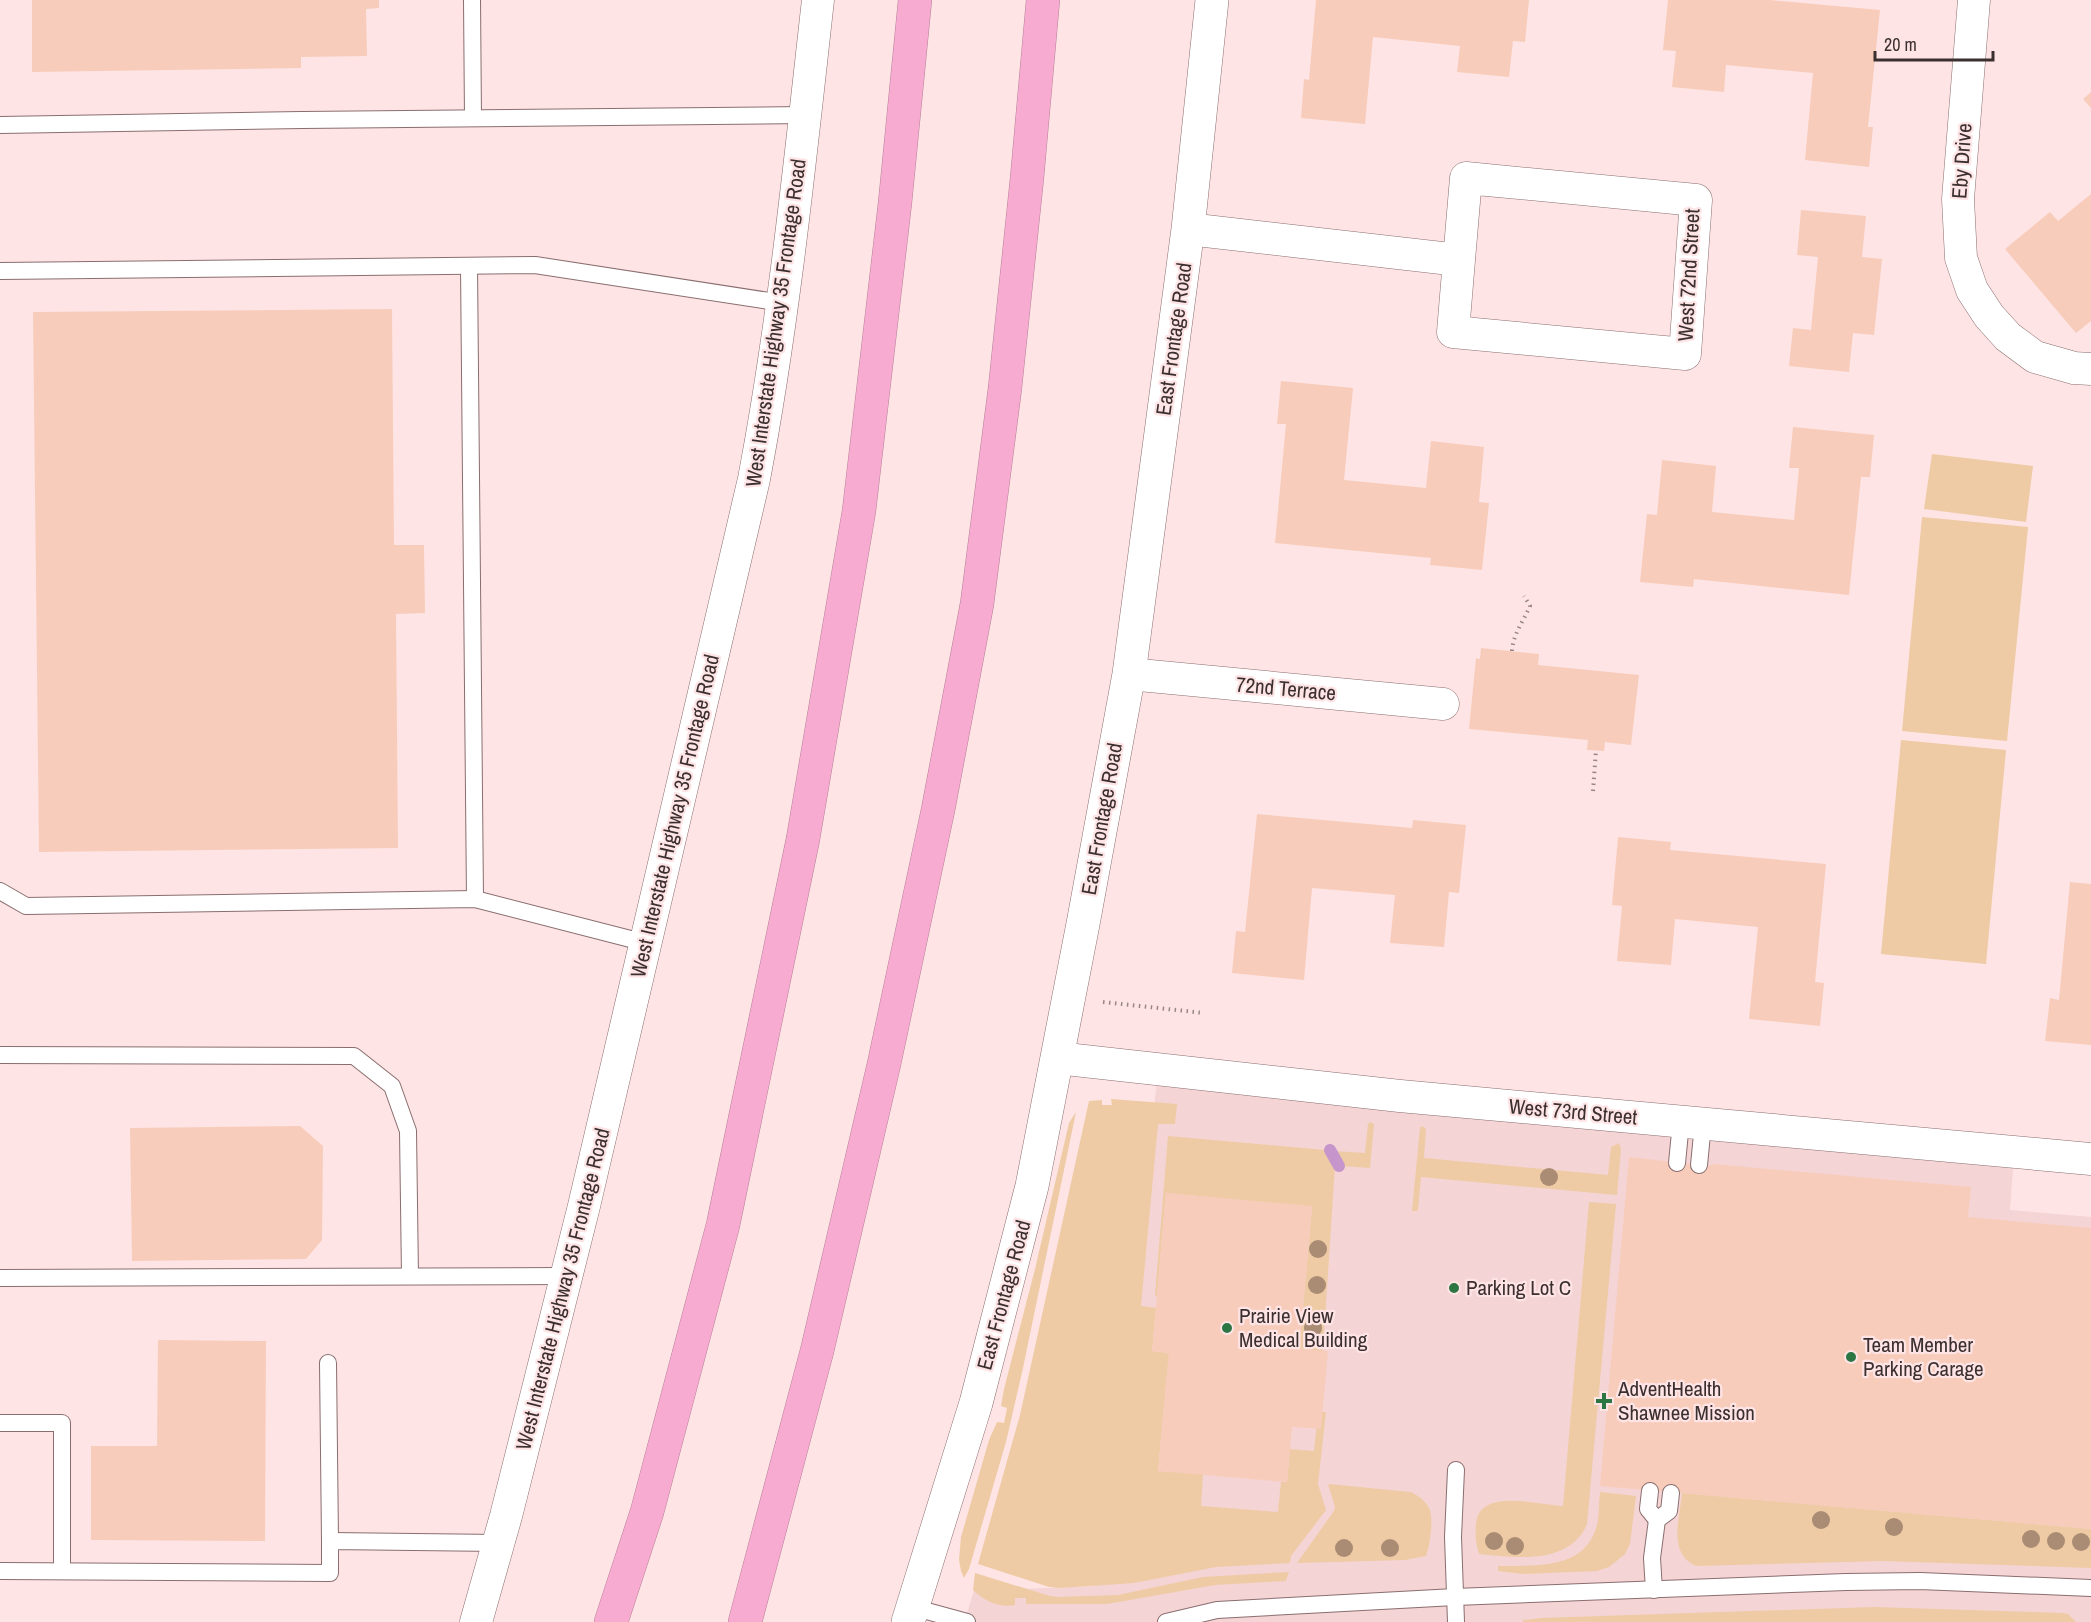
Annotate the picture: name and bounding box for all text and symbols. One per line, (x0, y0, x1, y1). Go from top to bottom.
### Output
scale bar (1875, 24, 1994, 62)
text: 20 m (1884, 32, 1917, 57)
street label: Eby Drive (1944, 122, 1979, 200)
street label: West Interstate Highway 35 Frontage Road (738, 157, 813, 489)
street label: West 72nd Street (1671, 208, 1706, 342)
street label: East Frontage Road (1148, 261, 1199, 417)
street label: West Interstate Highway 35 Frontage Road (623, 651, 726, 980)
street label: 72nd Terrace (1235, 670, 1337, 707)
street label: East Frontage Road (1074, 741, 1129, 897)
street label: West 73rd Street (1508, 1091, 1639, 1132)
street label: West Interstate Highway 35 Frontage Road (508, 1125, 617, 1453)
street label: East Frontage Road (970, 1217, 1037, 1373)
place label: Parking Lot C (1466, 1273, 1571, 1302)
marker: Parking Lot C (1447, 1281, 1461, 1295)
place label: Prairie View Medical Building (1239, 1301, 1368, 1354)
marker: Prairie View Medical Building (1220, 1321, 1234, 1335)
place label: Team Member Parking Carage (1863, 1330, 1984, 1383)
marker: Team Member Parking Carage (1844, 1350, 1858, 1364)
place label: AdventHealth Shawnee Mission (1617, 1374, 1755, 1427)
marker: AdventHealth Shawnee Mission (1595, 1392, 1613, 1410)

